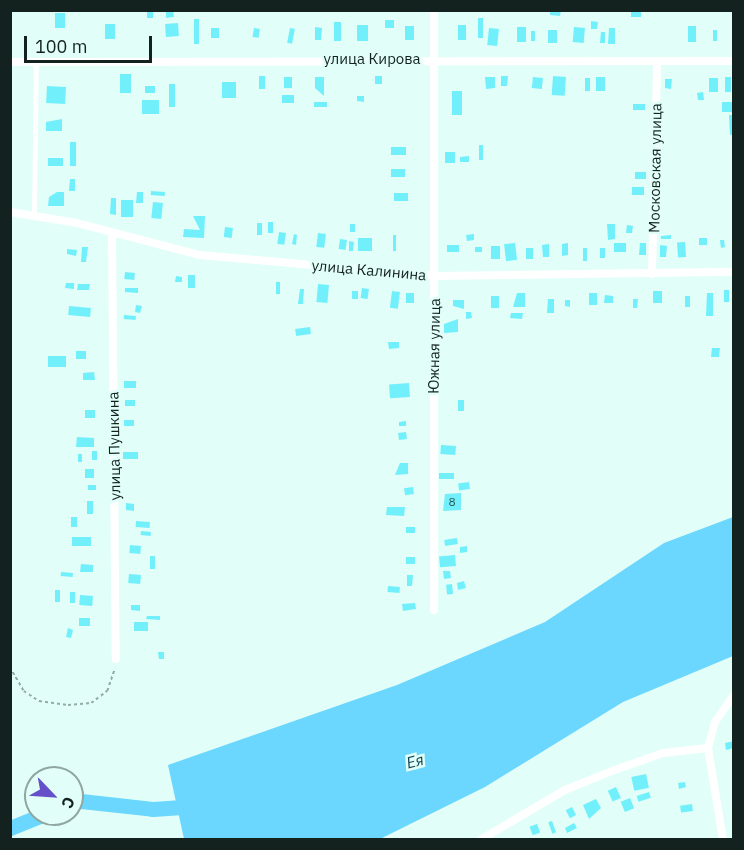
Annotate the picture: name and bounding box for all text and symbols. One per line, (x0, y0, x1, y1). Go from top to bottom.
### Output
scale bar (27, 24, 154, 62)
text: 100 m (35, 35, 87, 58)
street label: улица Кирова (323, 50, 421, 68)
street label: Московская улица (645, 103, 665, 233)
street label: улица Калинина (311, 256, 427, 284)
street label: Южная улица (424, 298, 444, 394)
street label: улица Пушкина (104, 391, 124, 501)
house number: 8 (448, 495, 456, 509)
water label: Ея (404, 749, 426, 773)
north arrow (24, 766, 84, 826)
text: С (57, 794, 80, 812)

